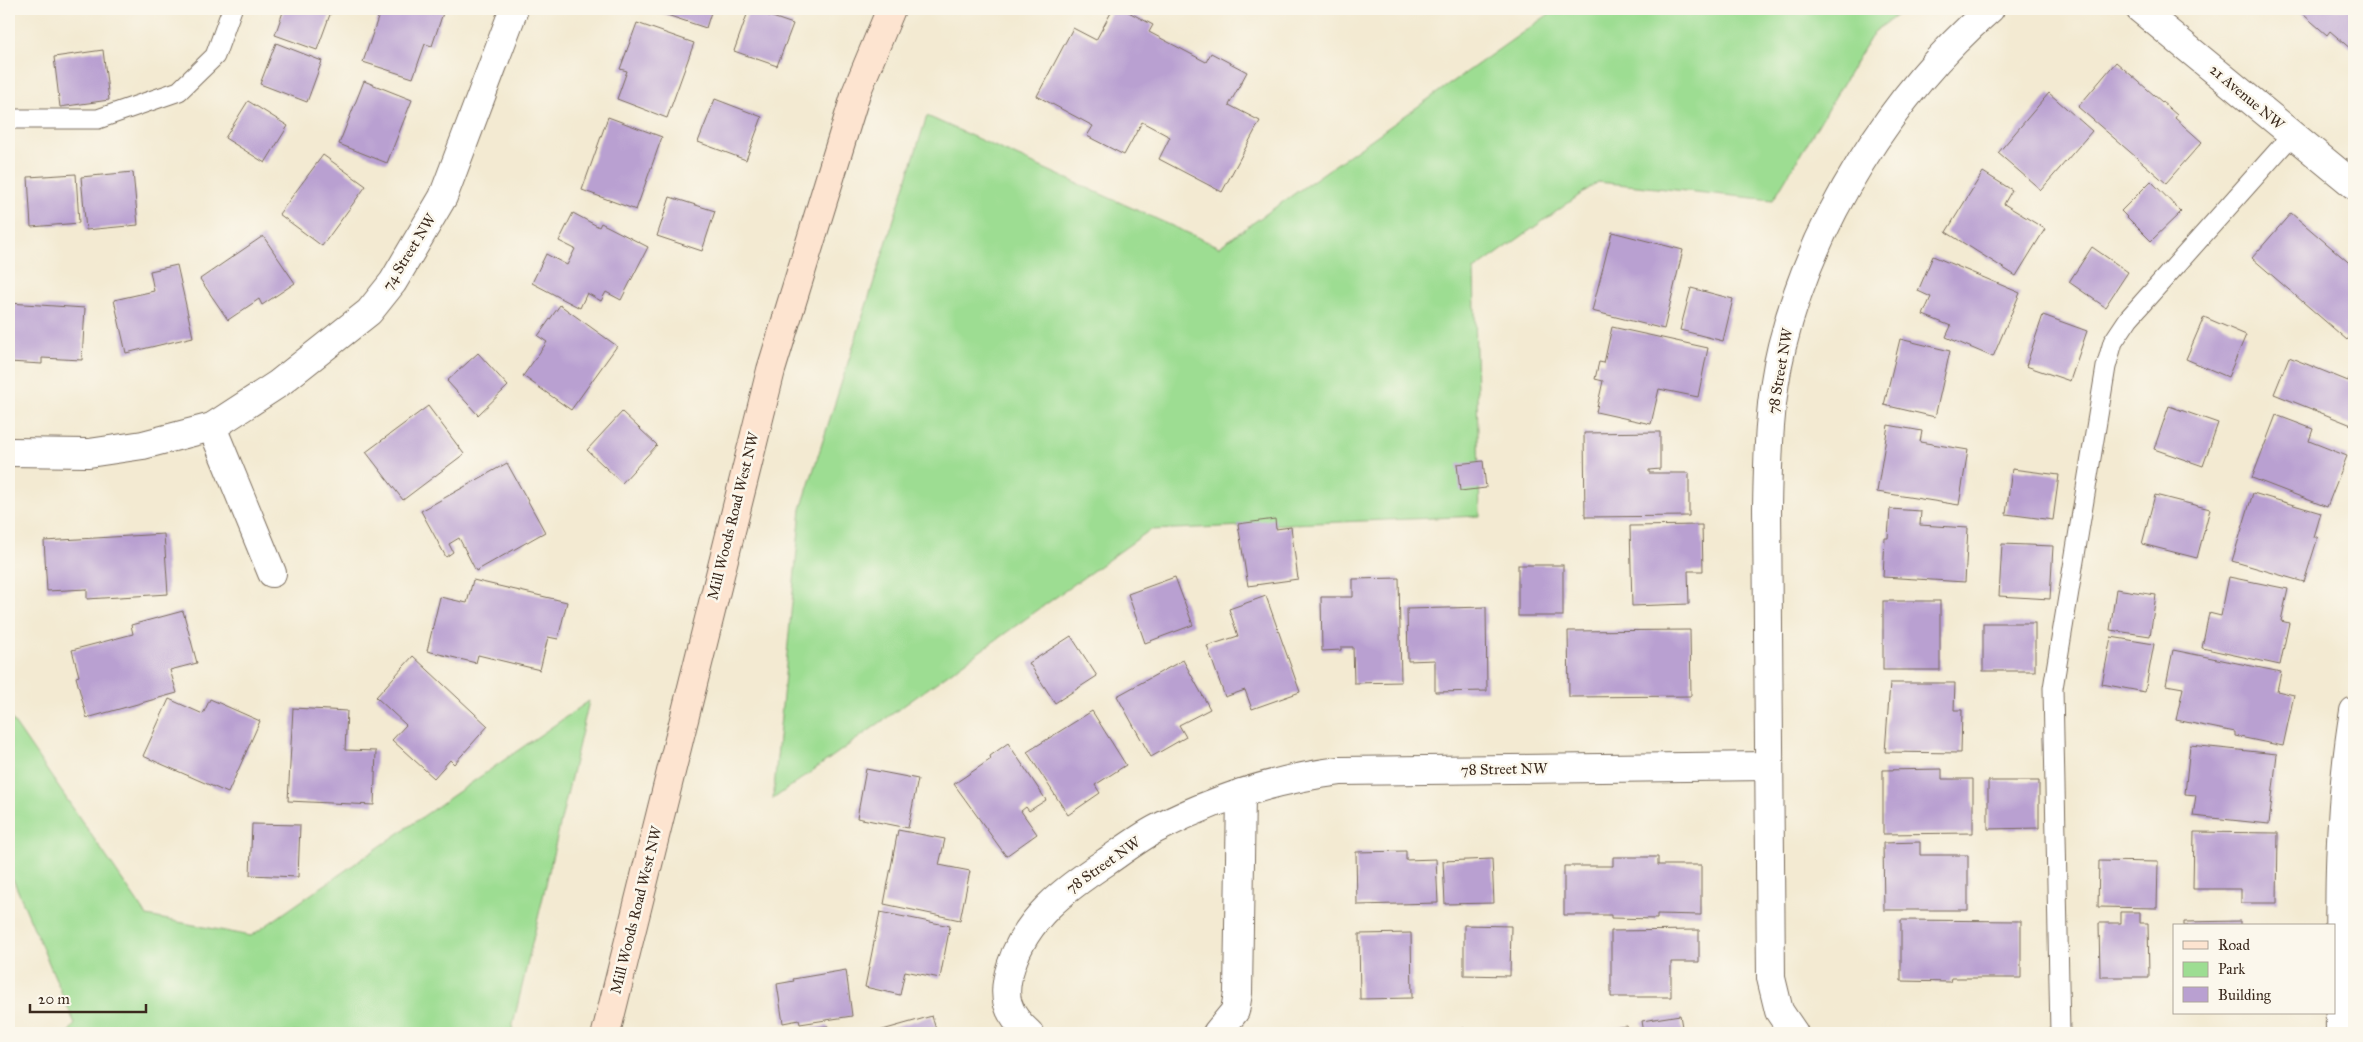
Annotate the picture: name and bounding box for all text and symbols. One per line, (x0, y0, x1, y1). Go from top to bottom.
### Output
street label: 21 Avenue NW (2206, 61, 2289, 134)
street label: 74 Street NW (378, 210, 440, 294)
street label: 78 Street NW (1764, 326, 1797, 415)
street label: Mill Woods Road West NW (703, 430, 763, 602)
street label: 78 Street NW (1461, 759, 1548, 779)
street label: Mill Woods Road West NW (606, 824, 666, 996)
street label: 78 Street NW (1062, 832, 1144, 897)
legend (2173, 924, 2336, 1014)
text: Road (2218, 936, 2250, 954)
text: Park (2218, 960, 2245, 978)
scale bar (30, 982, 146, 1014)
text: Building (2218, 986, 2272, 1004)
text: 20 m (38, 990, 70, 1008)

